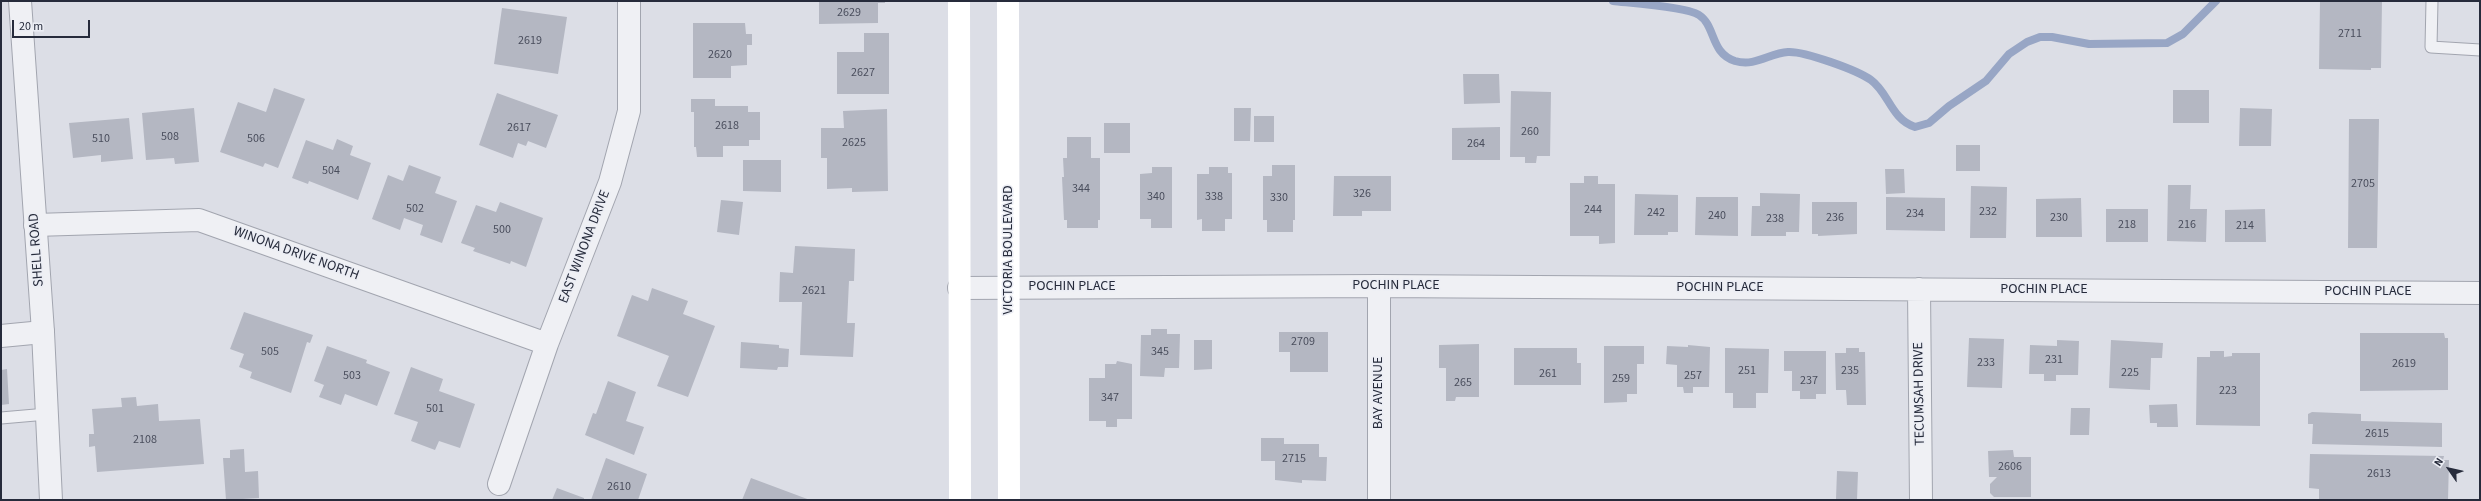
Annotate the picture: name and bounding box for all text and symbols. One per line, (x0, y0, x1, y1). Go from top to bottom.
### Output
house number: 2629 (837, 6, 861, 20)
scale bar (14, 12, 92, 38)
text: 20 m (19, 18, 43, 35)
house number: 2711 (2338, 27, 2362, 41)
house number: 2619 (518, 34, 542, 48)
house number: 2620 (708, 48, 732, 62)
house number: 2627 (851, 66, 875, 80)
house number: 2618 (715, 119, 739, 133)
house number: 2617 (507, 121, 531, 135)
house number: 260 (1521, 125, 1539, 139)
house number: 508 (161, 130, 179, 144)
house number: 510 (92, 132, 110, 146)
house number: 506 (247, 132, 265, 146)
house number: 2625 (842, 136, 866, 150)
house number: 264 (1467, 137, 1485, 151)
house number: 504 (322, 164, 340, 178)
house number: 2705 (2351, 177, 2375, 191)
house number: 344 (1072, 182, 1090, 196)
street label: VICTORIA BOULEVARD (1001, 185, 1017, 315)
house number: 326 (1353, 187, 1371, 201)
street label: EAST WINONA DRIVE (556, 188, 614, 306)
house number: 340 (1147, 190, 1165, 204)
house number: 338 (1205, 190, 1223, 204)
house number: 330 (1270, 191, 1288, 205)
house number: 502 (406, 202, 424, 216)
house number: 244 (1584, 203, 1602, 217)
house number: 232 (1979, 205, 1997, 219)
house number: 242 (1647, 206, 1665, 220)
house number: 234 (1906, 207, 1924, 221)
house number: 240 (1708, 209, 1726, 223)
house number: 236 (1826, 211, 1844, 225)
house number: 230 (2050, 211, 2068, 225)
house number: 238 (1766, 212, 1784, 226)
street label: SHELL ROAD (26, 213, 48, 287)
house number: 218 (2118, 218, 2136, 232)
house number: 216 (2178, 218, 2196, 232)
house number: 214 (2236, 219, 2254, 233)
street label: WINONA DRIVE NORTH (231, 223, 361, 285)
house number: 500 (493, 223, 511, 237)
street label: POCHIN PLACE (1352, 278, 1440, 294)
street label: POCHIN PLACE (1028, 279, 1116, 295)
street label: POCHIN PLACE (1676, 280, 1764, 296)
street label: POCHIN PLACE (2000, 282, 2088, 298)
house number: 2621 (802, 284, 826, 298)
street label: POCHIN PLACE (2324, 284, 2412, 300)
house number: 2709 (1291, 335, 1315, 349)
street label: TECUMSAH DRIVE (1911, 342, 1929, 446)
house number: 505 (261, 345, 279, 359)
house number: 345 (1151, 345, 1169, 359)
house number: 231 (2045, 353, 2063, 367)
house number: 233 (1977, 356, 1995, 370)
street label: BAY AVENUE (1371, 357, 1387, 429)
house number: 2619 (2392, 357, 2416, 371)
house number: 251 (1738, 364, 1756, 378)
house number: 235 (1841, 364, 1859, 378)
house number: 225 (2121, 366, 2139, 380)
house number: 261 (1539, 367, 1557, 381)
house number: 503 (343, 369, 361, 383)
house number: 257 (1684, 369, 1702, 383)
house number: 259 (1612, 372, 1630, 386)
house number: 237 (1800, 374, 1818, 388)
house number: 265 (1454, 376, 1472, 390)
house number: 223 (2219, 384, 2237, 398)
house number: 347 (1101, 391, 1119, 405)
house number: 501 (426, 402, 444, 416)
house number: 2615 (2365, 427, 2389, 441)
house number: 2108 (133, 433, 157, 447)
north arrow (2429, 449, 2469, 489)
house number: 2715 (1282, 452, 1306, 466)
text: N (2430, 455, 2447, 469)
house number: 2606 (1998, 460, 2022, 474)
house number: 2613 (2367, 467, 2391, 481)
house number: 2610 (607, 480, 631, 494)

